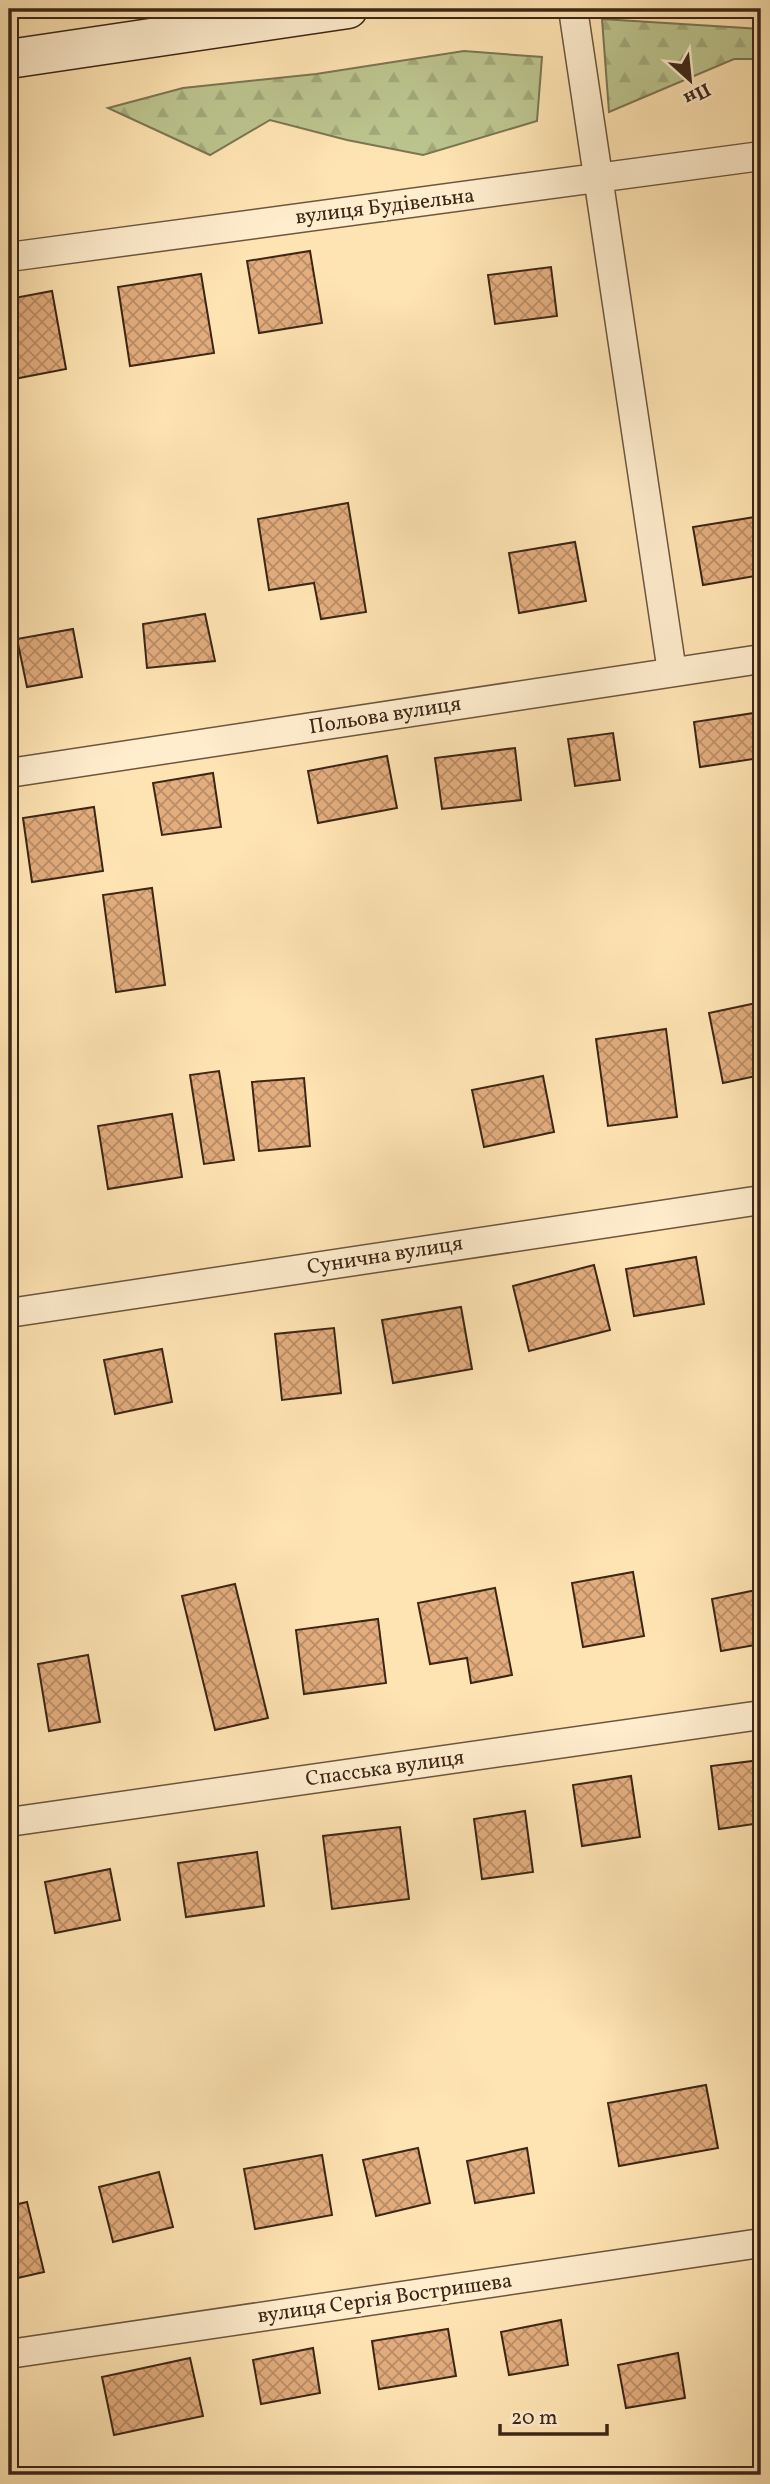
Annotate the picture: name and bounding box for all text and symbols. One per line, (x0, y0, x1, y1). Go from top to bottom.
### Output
north arrow (654, 46, 724, 116)
text: Пн (679, 76, 715, 111)
street label: вулиця Будівельна (294, 182, 476, 232)
street label: Польова вулиця (307, 690, 463, 742)
street label: Сунична вулиця (305, 1229, 465, 1283)
street label: Спасська вулиця (304, 1744, 466, 1794)
street label: вулиця Сергія Востришева (256, 2267, 514, 2331)
scale bar (500, 2393, 607, 2437)
text: 20 m (511, 2404, 557, 2433)

